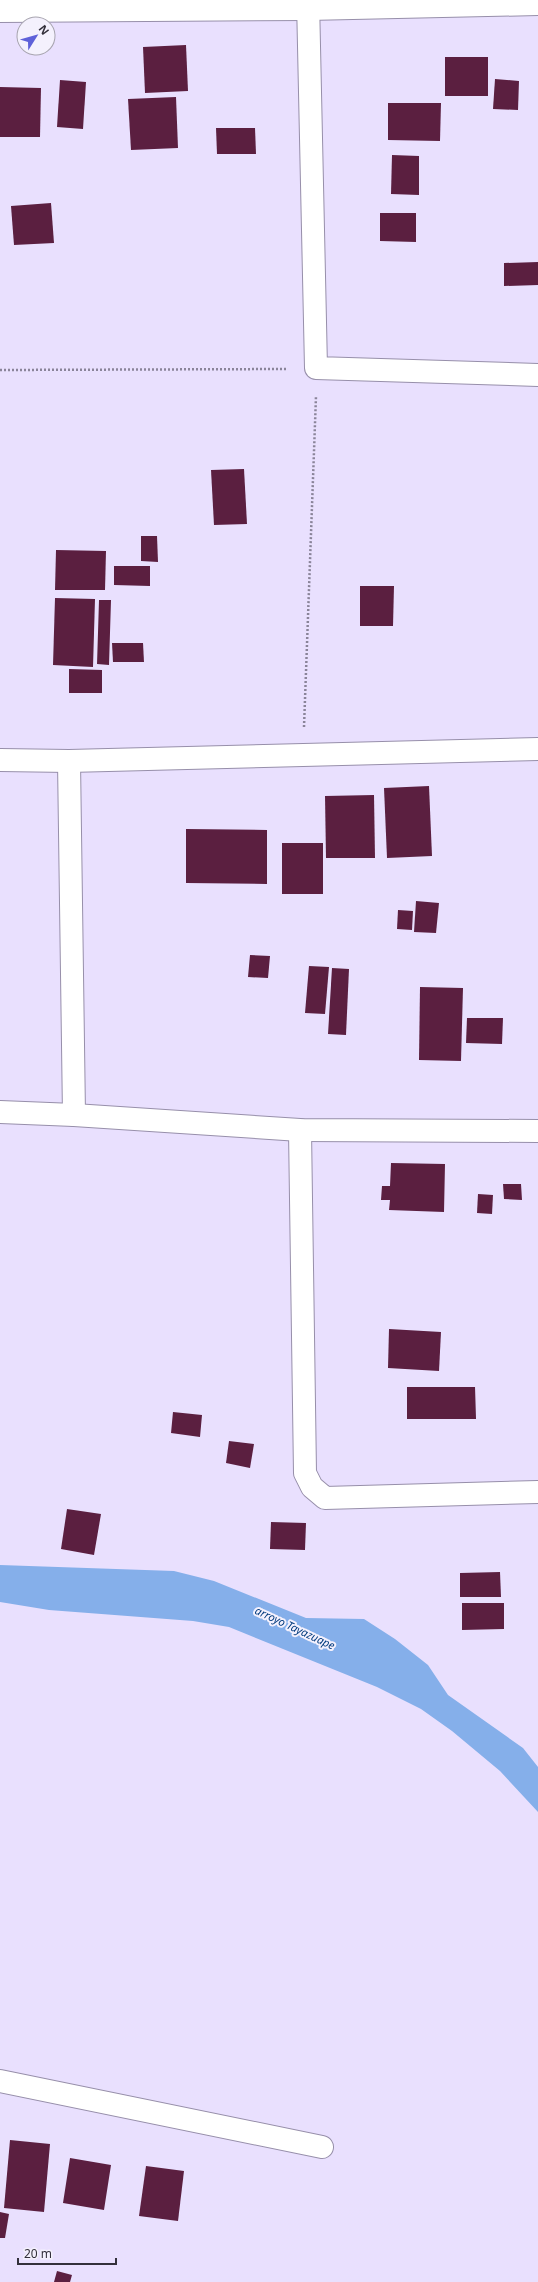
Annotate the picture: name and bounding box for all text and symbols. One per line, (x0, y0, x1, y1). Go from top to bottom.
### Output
north arrow (16, 16, 56, 56)
text: N (36, 22, 53, 38)
water label: arroyo Tayazuape (253, 1602, 338, 1653)
scale bar (18, 2240, 116, 2266)
text: 20 m (24, 2245, 52, 2262)

